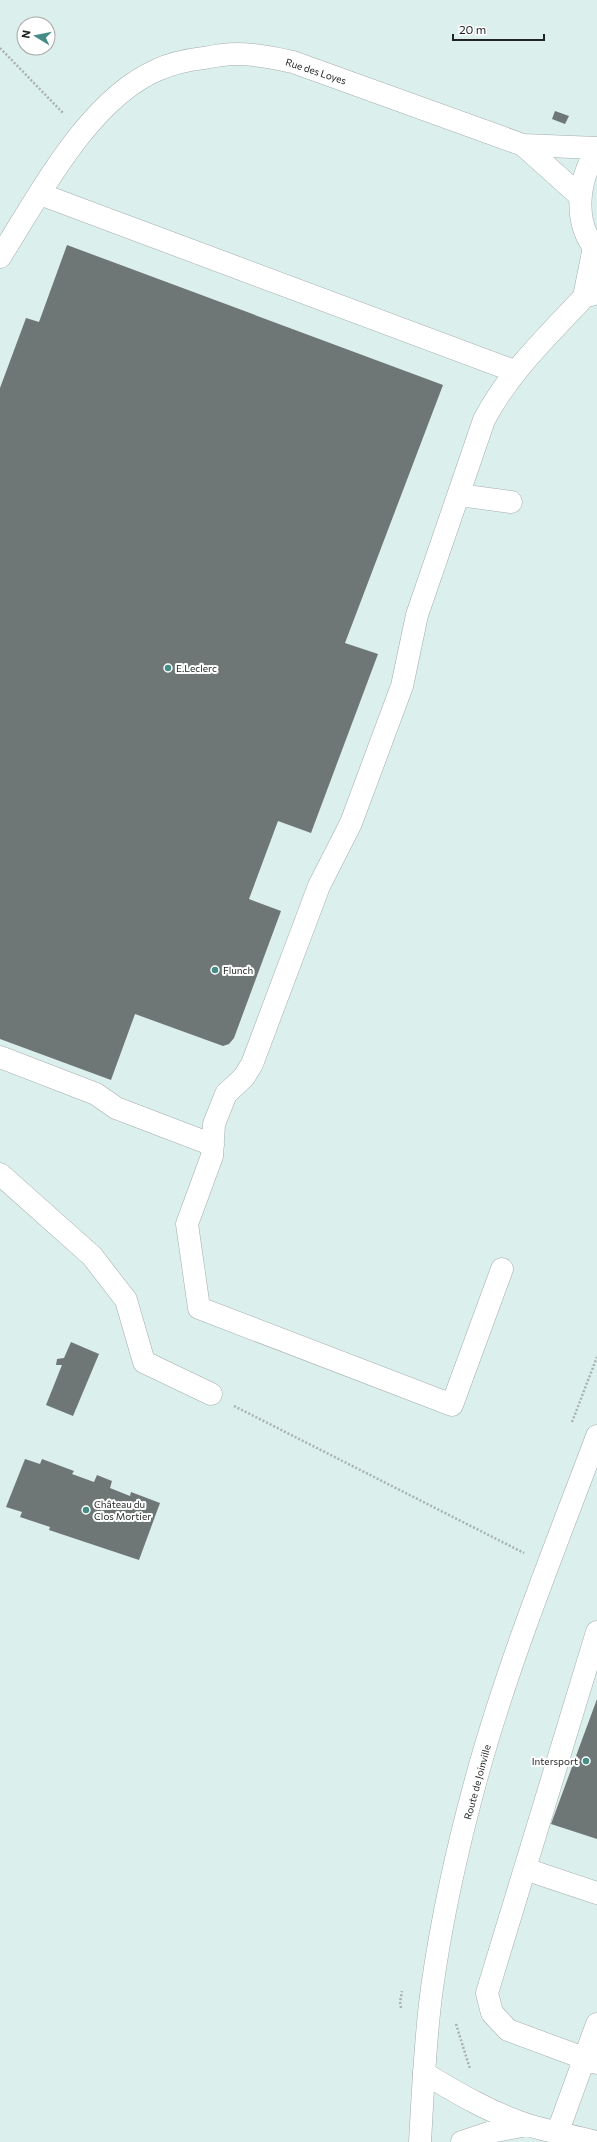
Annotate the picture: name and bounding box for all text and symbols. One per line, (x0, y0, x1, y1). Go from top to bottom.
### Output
north arrow (16, 16, 56, 56)
scale bar (453, 16, 544, 42)
text: 20 m (459, 22, 486, 36)
text: N (19, 29, 33, 39)
street label: Rue des Loyes (284, 56, 348, 87)
place label: E.Leclerc (176, 662, 217, 674)
marker: E.Leclerc (163, 663, 173, 673)
place label: Flunch (223, 964, 253, 976)
marker: Flunch (210, 965, 220, 975)
place label: Château du Clos Mortier (94, 1498, 151, 1522)
marker: Château du Clos Mortier (81, 1505, 91, 1515)
street label: Route de Joinville (461, 1743, 493, 1821)
place label: Intersport (532, 1755, 578, 1767)
marker: Intersport (581, 1756, 591, 1766)

